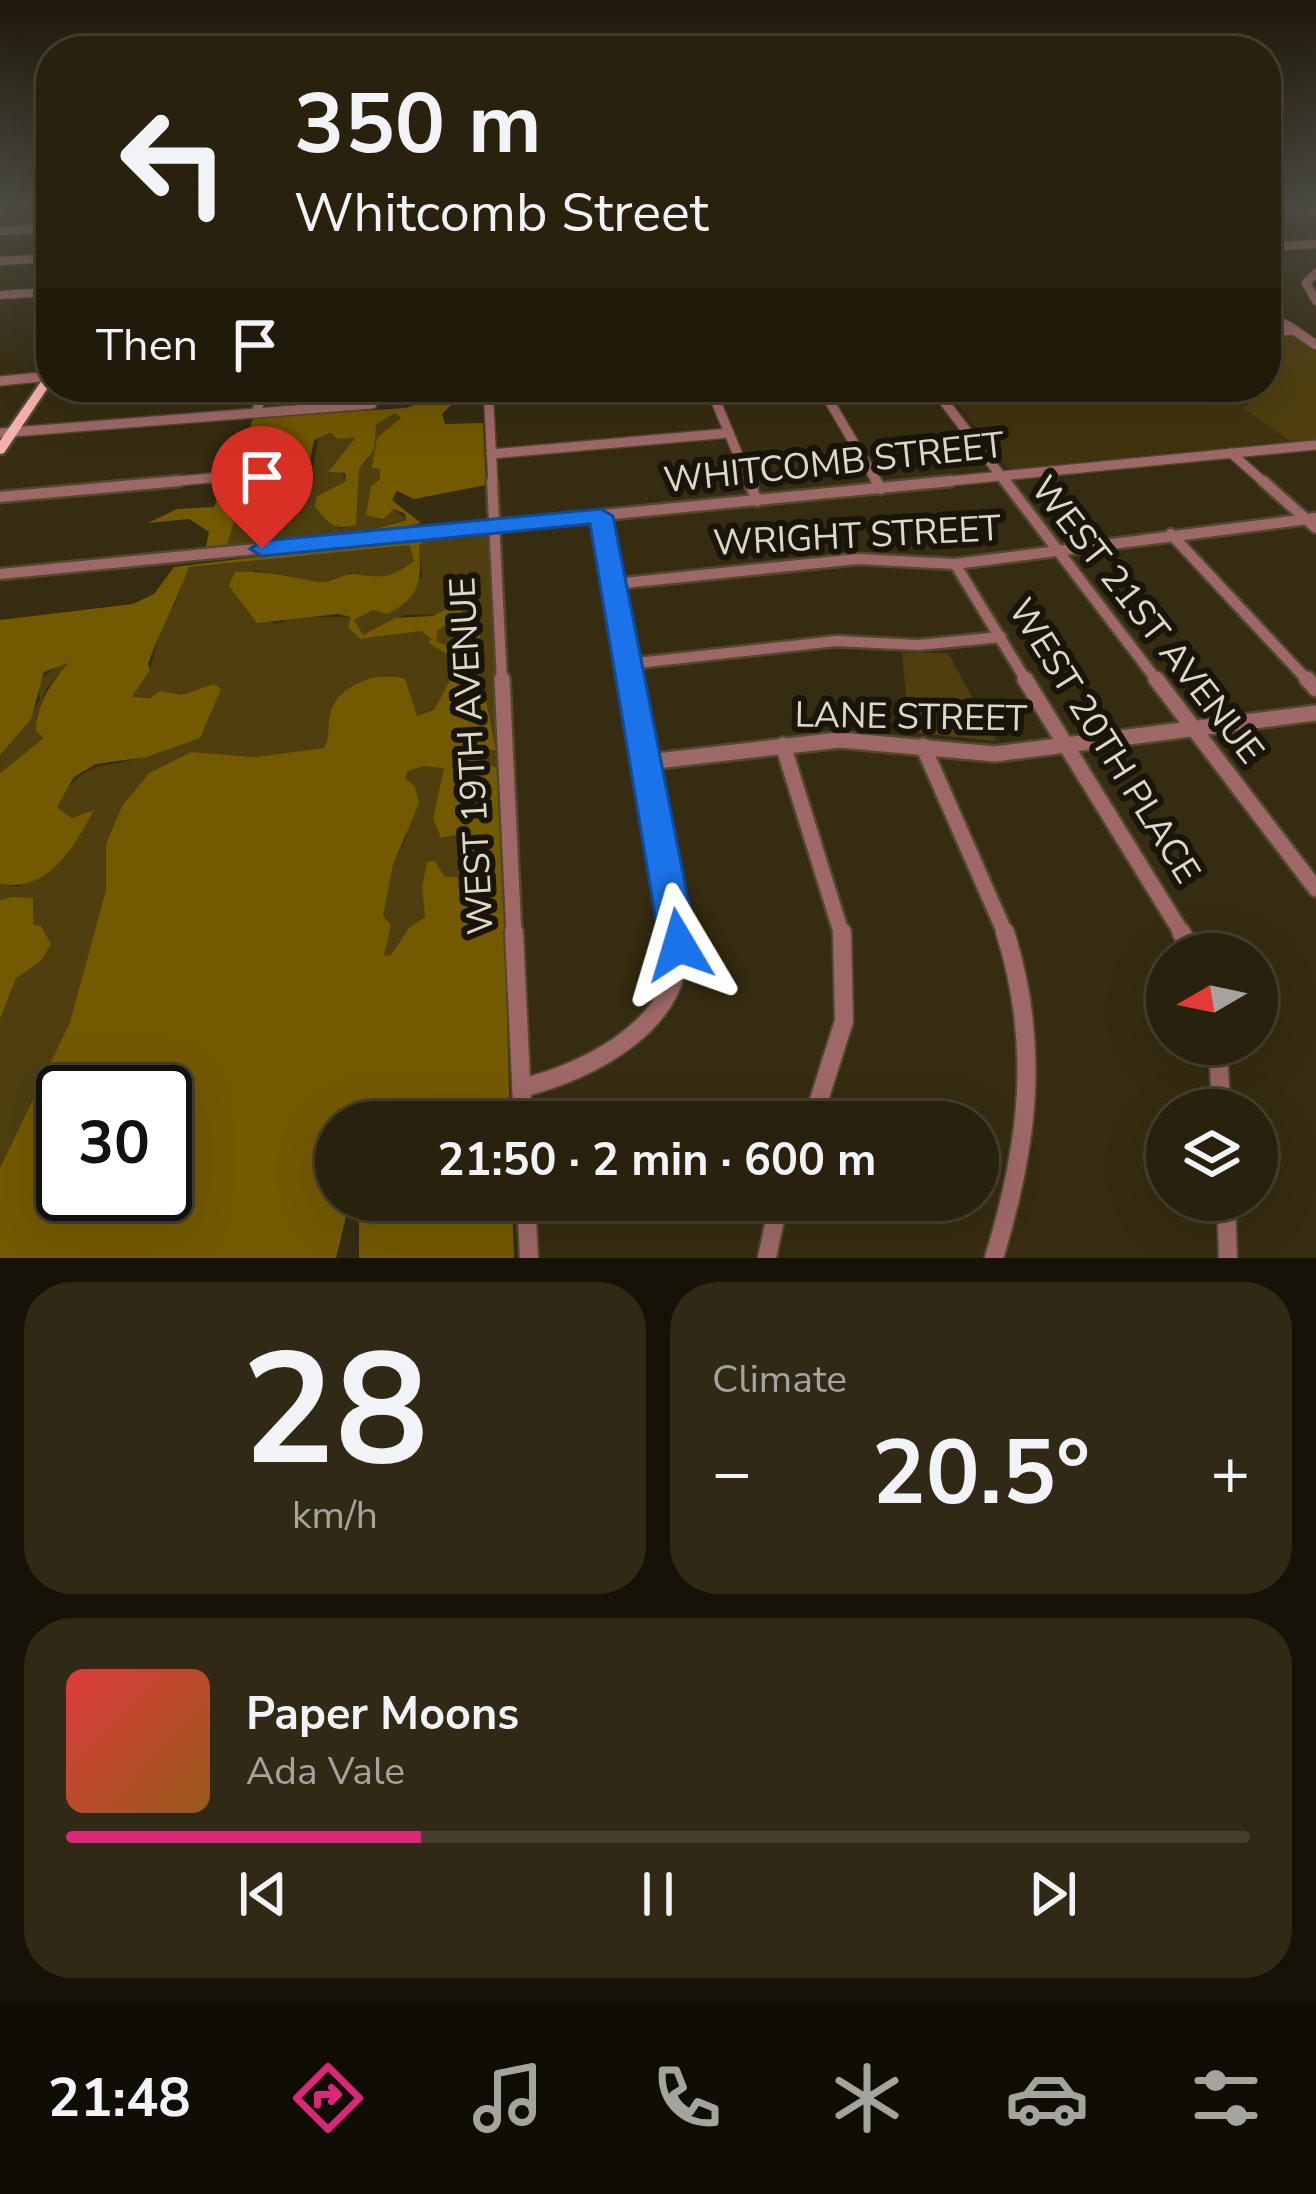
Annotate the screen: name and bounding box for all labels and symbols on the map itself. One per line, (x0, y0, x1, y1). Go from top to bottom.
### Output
street label: WHITCOMB STREET (661, 421, 1007, 505)
pin (211, 426, 313, 549)
street label: WEST 21ST AVENUE (1019, 466, 1275, 774)
street label: WRIGHT STREET (712, 504, 1002, 568)
street label: WEST 19TH AVENUE (438, 576, 506, 936)
street label: WEST 20TH PLACE (997, 589, 1211, 893)
street label: LANE STREET (794, 690, 1028, 744)
position arrow (616, 882, 742, 1008)
north arrow (1146, 933, 1278, 1065)
speed limit sign: 30 (36, 1065, 192, 1221)

